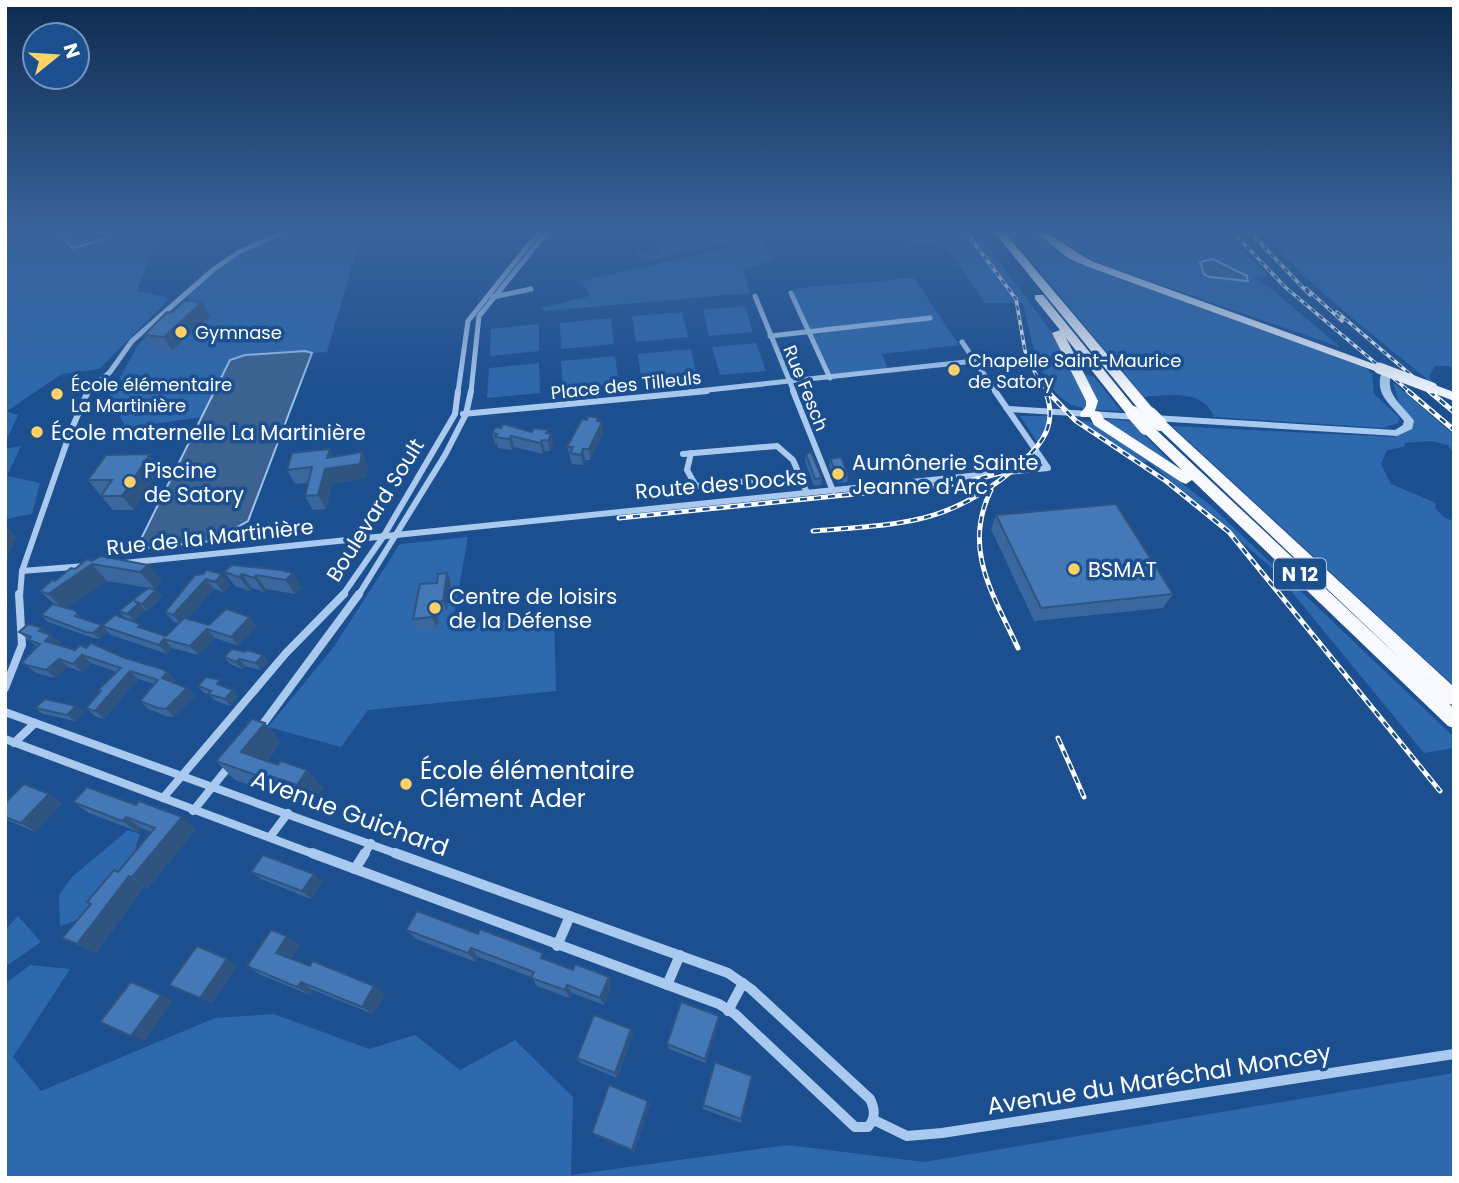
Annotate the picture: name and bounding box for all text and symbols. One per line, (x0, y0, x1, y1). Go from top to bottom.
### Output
north arrow (21, 21, 91, 91)
text: N (57, 40, 87, 62)
place label: Gymnase (195, 320, 282, 345)
marker: Gymnase (173, 324, 189, 340)
street label: Rue Fesch (777, 341, 835, 435)
place label: Chapelle Saint-Maurice de Satory (968, 348, 1181, 394)
marker: Chapelle Saint-Maurice de Satory (946, 362, 962, 378)
street label: Place des Tilleuls (550, 365, 702, 405)
place label: École élémentaire La Martinière (71, 372, 232, 418)
marker: École élémentaire La Martinière (49, 386, 65, 402)
place label: École maternelle La Martinière (51, 418, 366, 447)
marker: École maternelle La Martinière (29, 424, 45, 440)
street label: Boulevard Soult (319, 433, 431, 587)
place label: Aumônerie Sainte Jeanne d'Arc (852, 448, 1039, 501)
place label: Piscine de Satory (144, 456, 244, 509)
street label: Route des Docks (634, 462, 808, 506)
marker: Aumônerie Sainte Jeanne d'Arc (830, 466, 846, 482)
marker: Piscine de Satory (122, 474, 138, 490)
street label: Rue de la Martinière (105, 512, 315, 562)
place label: BSMAT (1088, 555, 1157, 584)
road number: N 12 (1274, 558, 1326, 590)
marker: BSMAT (1066, 561, 1082, 577)
place label: Centre de loisirs de la Défense (449, 582, 617, 635)
marker: Centre de loisirs de la Défense (427, 600, 443, 616)
place label: École élémentaire Clément Ader (420, 754, 635, 815)
street label: Avenue Guichard (247, 762, 453, 864)
marker: École élémentaire Clément Ader (398, 776, 414, 792)
street label: Avenue du Maréchal Moncey (985, 1035, 1334, 1123)

